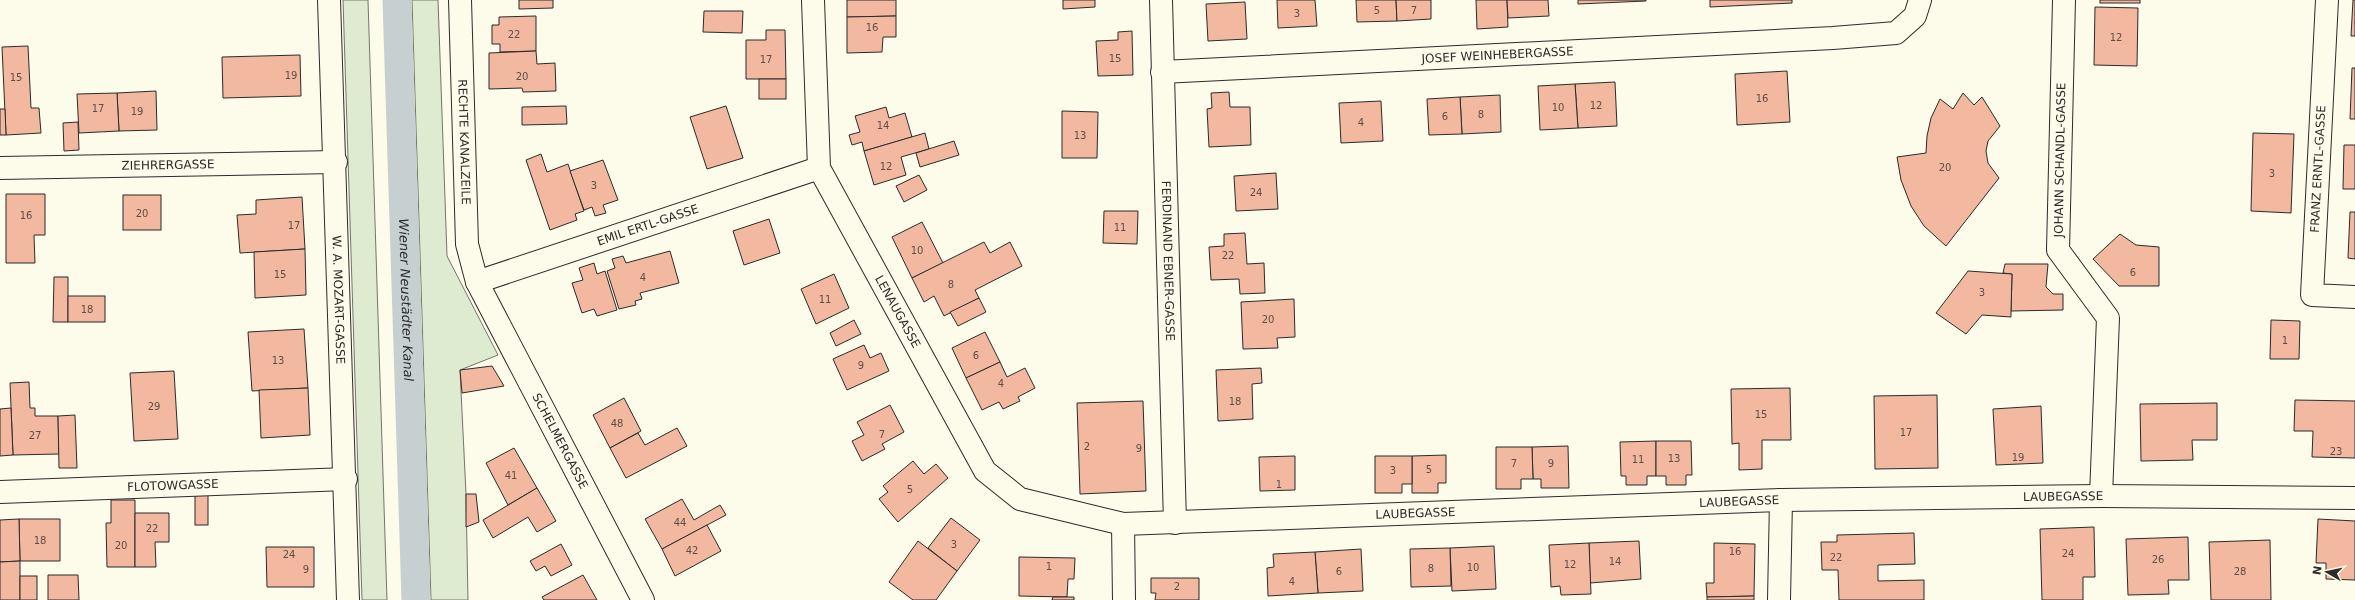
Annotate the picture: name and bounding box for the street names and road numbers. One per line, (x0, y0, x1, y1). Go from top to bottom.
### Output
street label: JOSEF WEINHEBERGASSE (1420, 44, 1574, 66)
street label: RECHTE KANALZEILE (455, 79, 473, 205)
street label: JOHANN SCHANDL-GASSE (2052, 82, 2068, 239)
street label: FRANZ ERNTL-GASSE (2308, 105, 2328, 233)
street label: ZIEHRERGASSE (121, 157, 215, 173)
street label: FERDINAND EBNER-GASSE (1159, 181, 1177, 341)
street label: EMIL ERTL-GASSE (595, 202, 700, 248)
street label: W. A. MOZART-GASSE (329, 235, 348, 365)
street label: LENAUGASSE (872, 273, 923, 350)
street label: SCHELMERGASSE (529, 391, 591, 491)
street label: FLOTOWGASSE (127, 477, 219, 494)
street label: LAUBEGASSE (2023, 489, 2103, 504)
street label: LAUBEGASSE (1699, 493, 1780, 510)
street label: LAUBEGASSE (1375, 505, 1456, 522)

